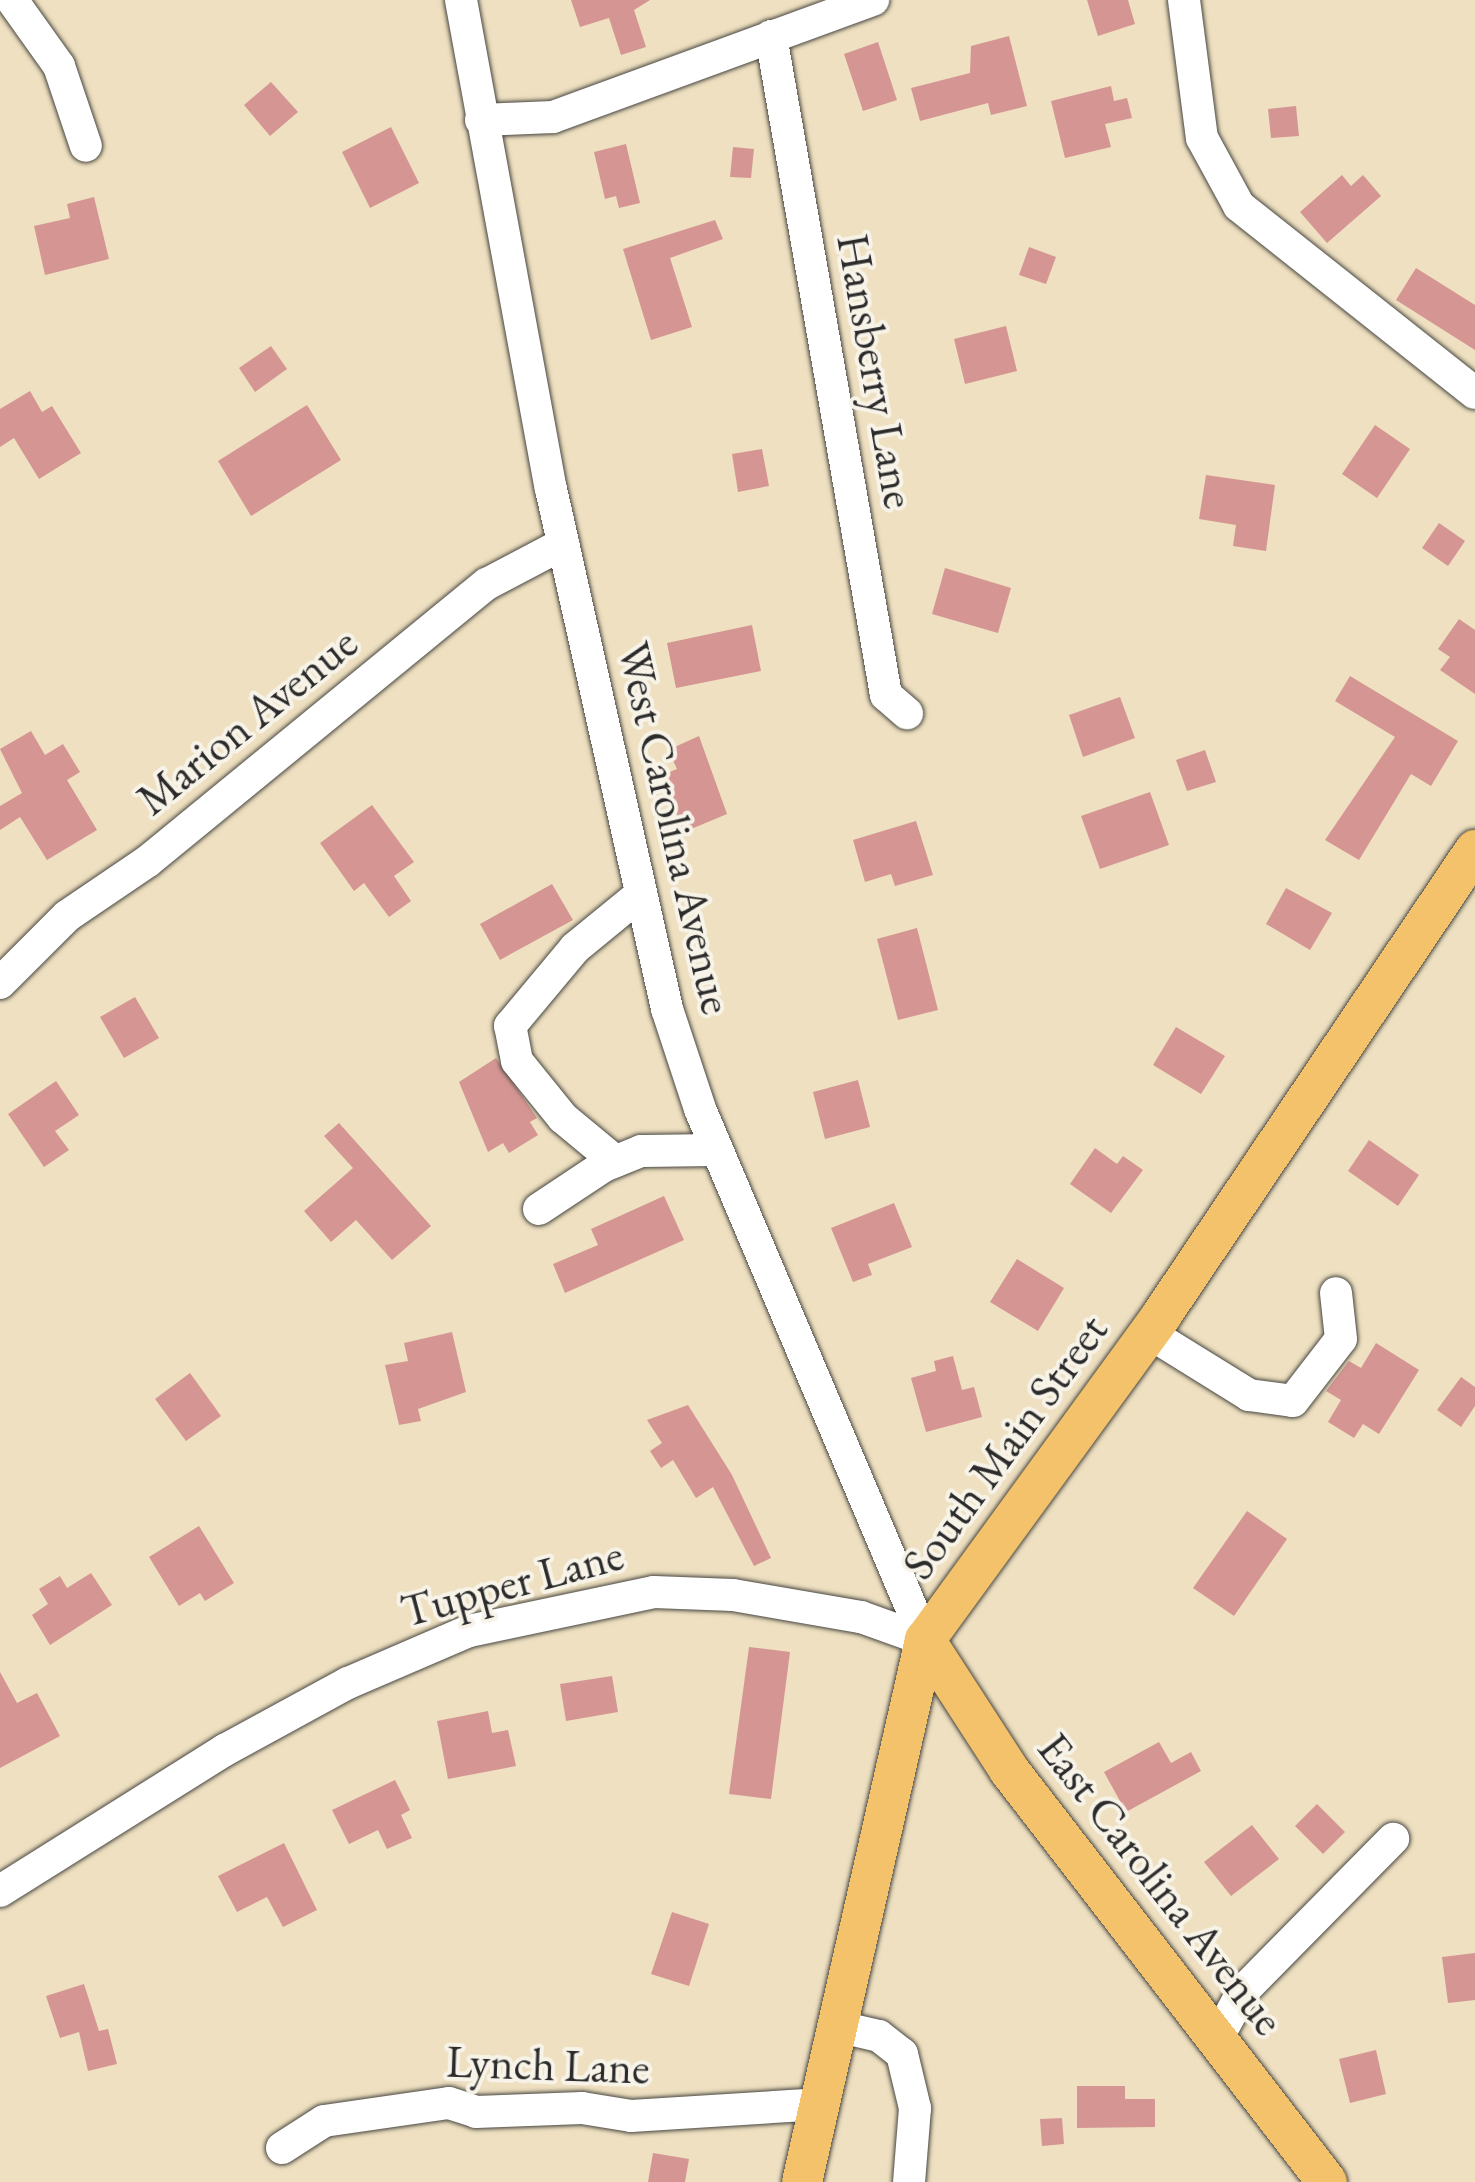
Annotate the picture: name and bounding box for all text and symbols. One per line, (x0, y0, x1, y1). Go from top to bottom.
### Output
street label: Hansberry Lane (825, 230, 927, 512)
street label: Marion Avenue (126, 616, 368, 826)
street label: West Carolina Avenue (606, 637, 744, 1019)
street label: South Main Street (891, 1304, 1119, 1590)
street label: Tupper Lane (395, 1527, 629, 1639)
street label: East Carolina Avenue (1026, 1722, 1296, 2046)
street label: Lynch Lane (445, 2034, 651, 2096)

